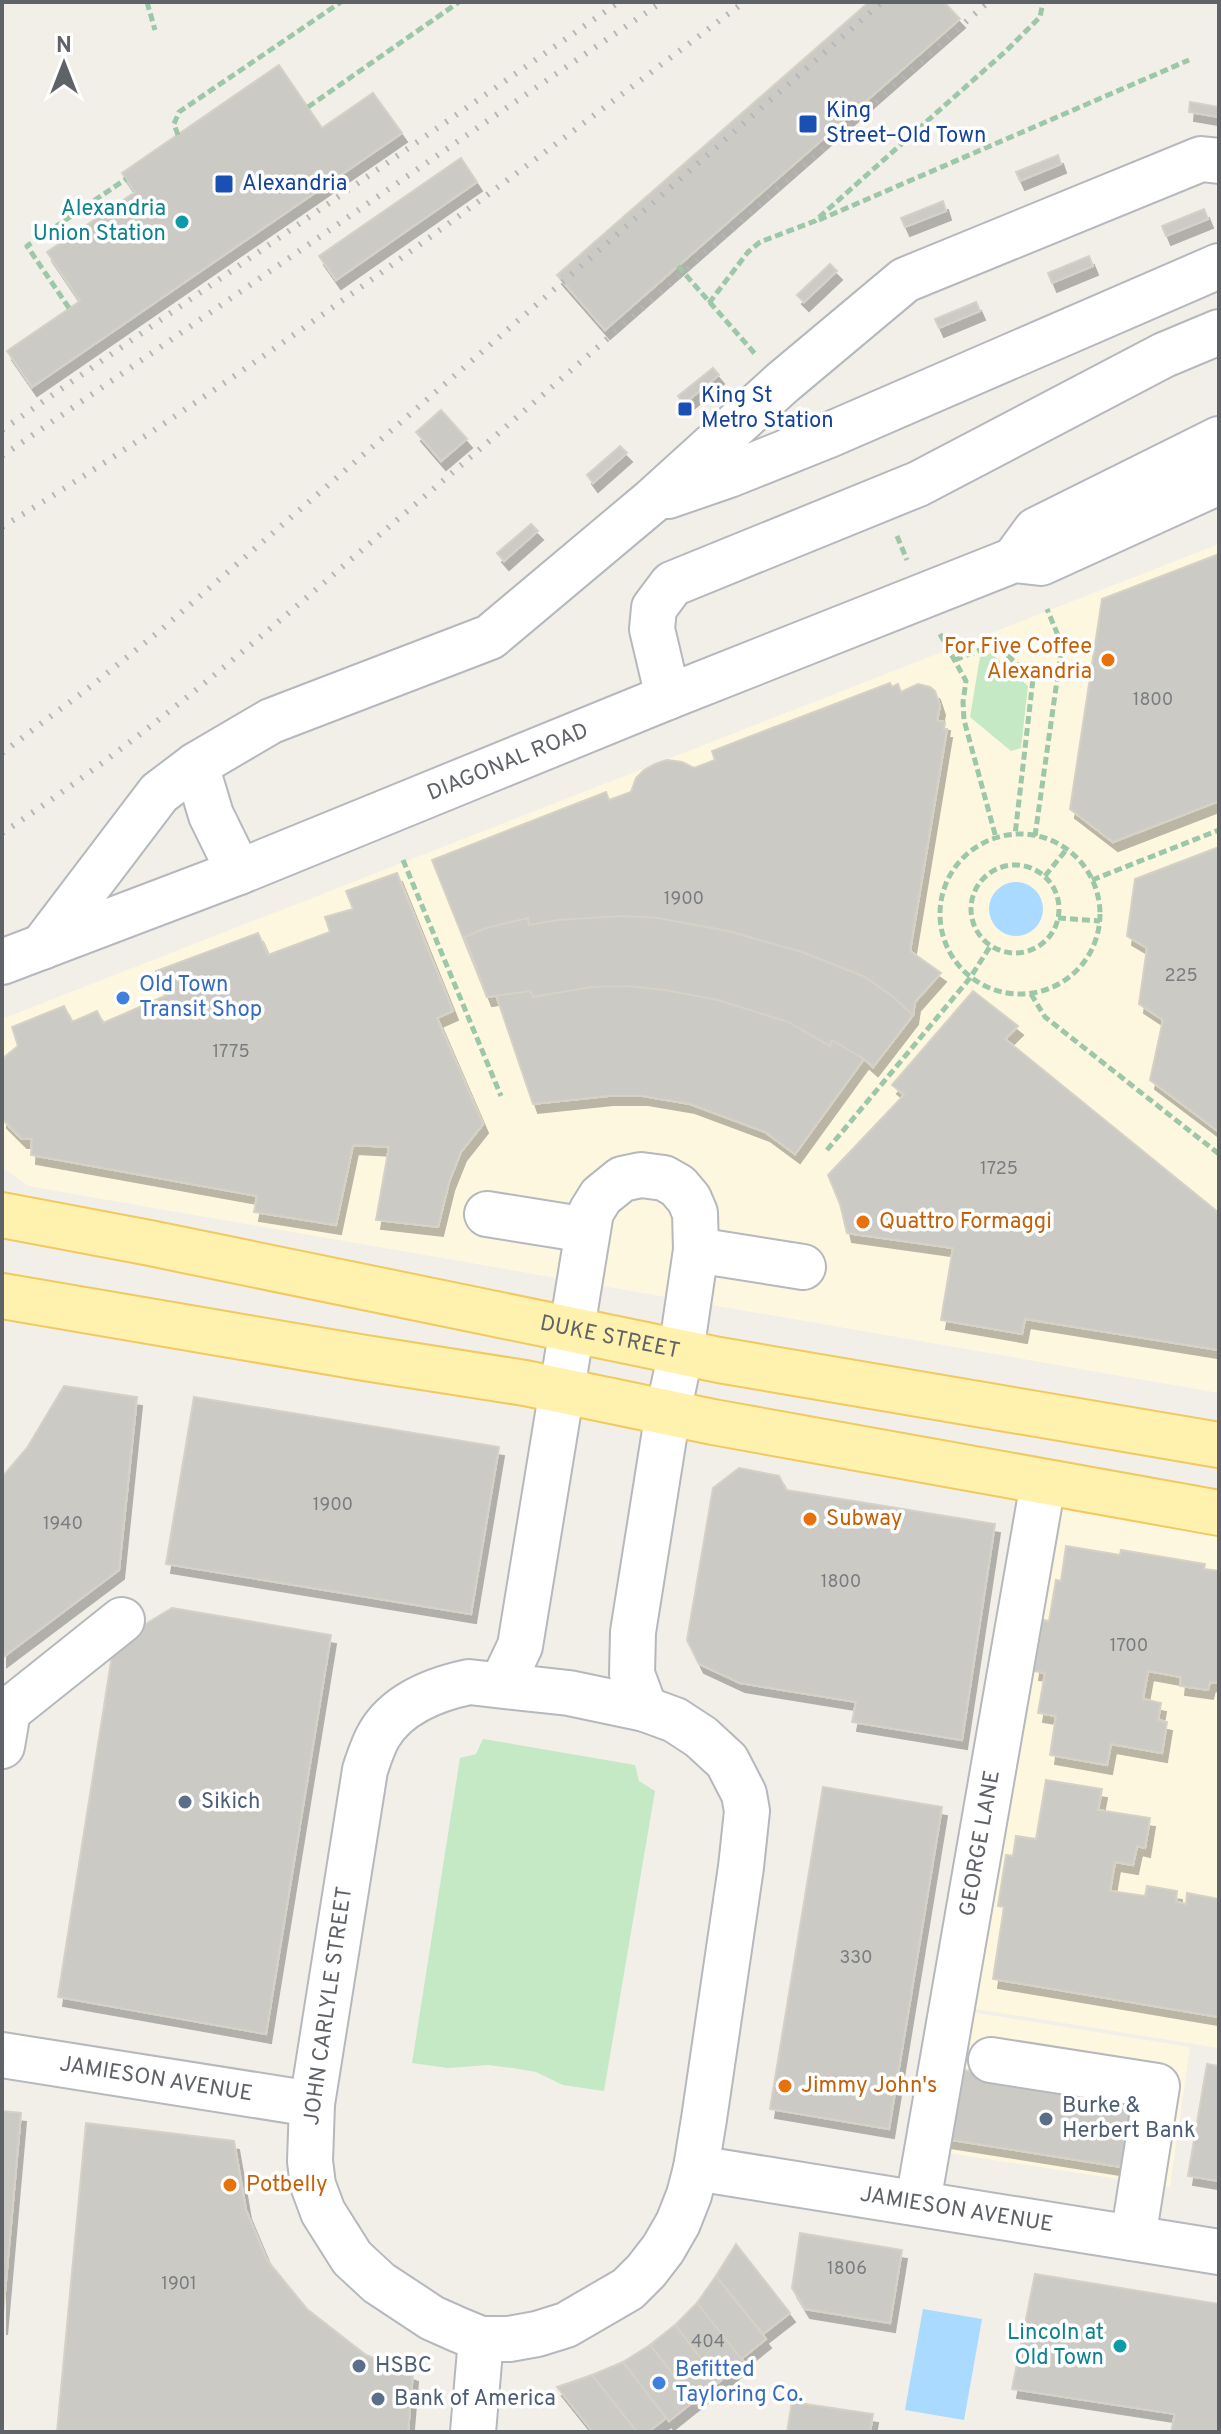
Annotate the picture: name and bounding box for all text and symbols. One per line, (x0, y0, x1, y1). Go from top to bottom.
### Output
north arrow (24, 24, 104, 104)
text: N (56, 33, 72, 60)
place label: King Street–Old Town (826, 98, 986, 150)
marker: King Street–Old Town (797, 113, 819, 135)
place label: Alexandria (242, 171, 347, 198)
marker: Alexandria (213, 173, 235, 195)
place label: Alexandria Union Station (33, 196, 166, 248)
marker: Alexandria Union Station (173, 213, 191, 231)
place label: King St Metro Station (701, 383, 834, 435)
marker: King St Metro Station (676, 400, 694, 418)
place label: For Five Coffee Alexandria (944, 634, 1092, 686)
marker: For Five Coffee Alexandria (1099, 651, 1117, 669)
house number: 1800 (1133, 689, 1173, 712)
street label: DIAGONAL ROAD (423, 717, 593, 807)
house number: 1900 (664, 888, 704, 911)
house number: 225 (1164, 965, 1198, 988)
place label: Old Town Transit Shop (139, 972, 262, 1024)
marker: Old Town Transit Shop (114, 989, 132, 1007)
house number: 1775 (212, 1041, 250, 1064)
house number: 1725 (980, 1158, 1018, 1181)
place label: Quattro Formaggi (879, 1209, 1052, 1236)
marker: Quattro Formaggi (854, 1213, 872, 1231)
street label: DUKE STREET (537, 1310, 682, 1365)
house number: 1900 (313, 1494, 353, 1517)
place label: Subway (826, 1506, 902, 1533)
marker: Subway (801, 1510, 819, 1528)
house number: 1940 (43, 1513, 83, 1536)
house number: 1800 (821, 1571, 861, 1594)
house number: 1700 (1110, 1635, 1148, 1658)
street label: GEORGE LANE (954, 1768, 1006, 1918)
place label: Sikich (201, 1789, 260, 1816)
marker: Sikich (176, 1793, 194, 1811)
street label: JOHN CARLYLE STREET (299, 1885, 359, 2127)
house number: 330 (839, 1947, 873, 1970)
street label: JAMIESON AVENUE (58, 2051, 255, 2108)
place label: Jimmy John's (801, 2073, 937, 2100)
marker: Jimmy John's (776, 2077, 794, 2095)
place label: Burke & Herbert Bank (1062, 2093, 1196, 2145)
marker: Burke & Herbert Bank (1037, 2110, 1055, 2128)
place label: Potbelly (246, 2172, 328, 2199)
marker: Potbelly (221, 2176, 239, 2194)
street label: JAMIESON AVENUE (858, 2181, 1055, 2239)
house number: 1806 (827, 2258, 867, 2281)
house number: 1901 (161, 2273, 197, 2296)
place label: Lincoln at Old Town (1007, 2320, 1104, 2372)
house number: 404 (691, 2331, 725, 2354)
marker: Lincoln at Old Town (1111, 2337, 1129, 2355)
place label: HSBC (375, 2353, 432, 2380)
marker: HSBC (350, 2357, 368, 2375)
place label: Befitted Tayloring Co. (675, 2357, 803, 2409)
marker: Befitted Tayloring Co. (650, 2374, 668, 2392)
place label: Bank of America (394, 2386, 556, 2413)
marker: Bank of America (369, 2390, 387, 2408)

